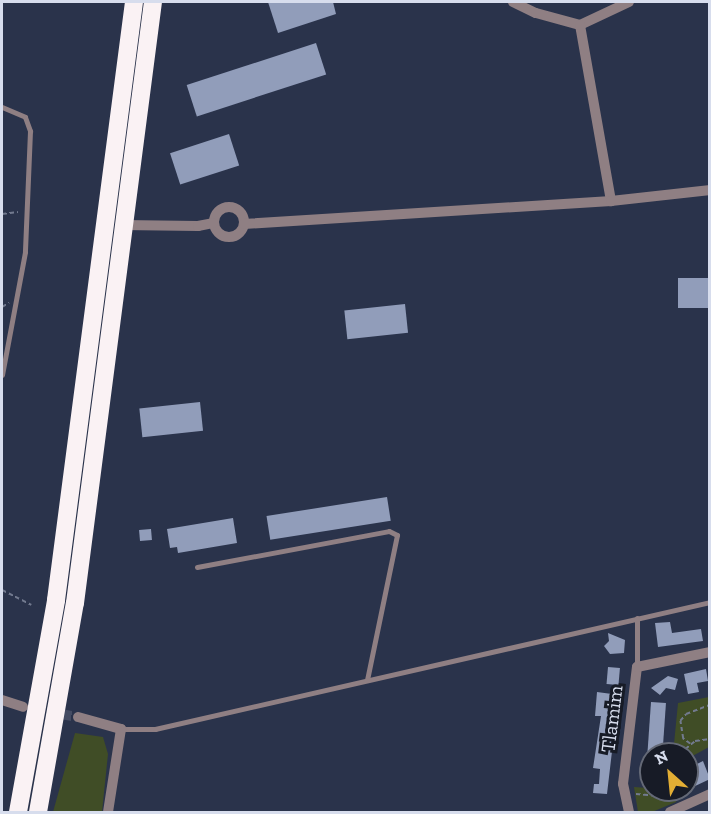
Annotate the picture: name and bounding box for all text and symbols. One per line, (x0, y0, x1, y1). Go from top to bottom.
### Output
street label: Tlamim (596, 684, 628, 754)
north arrow (639, 742, 699, 802)
text: N (652, 746, 671, 769)

